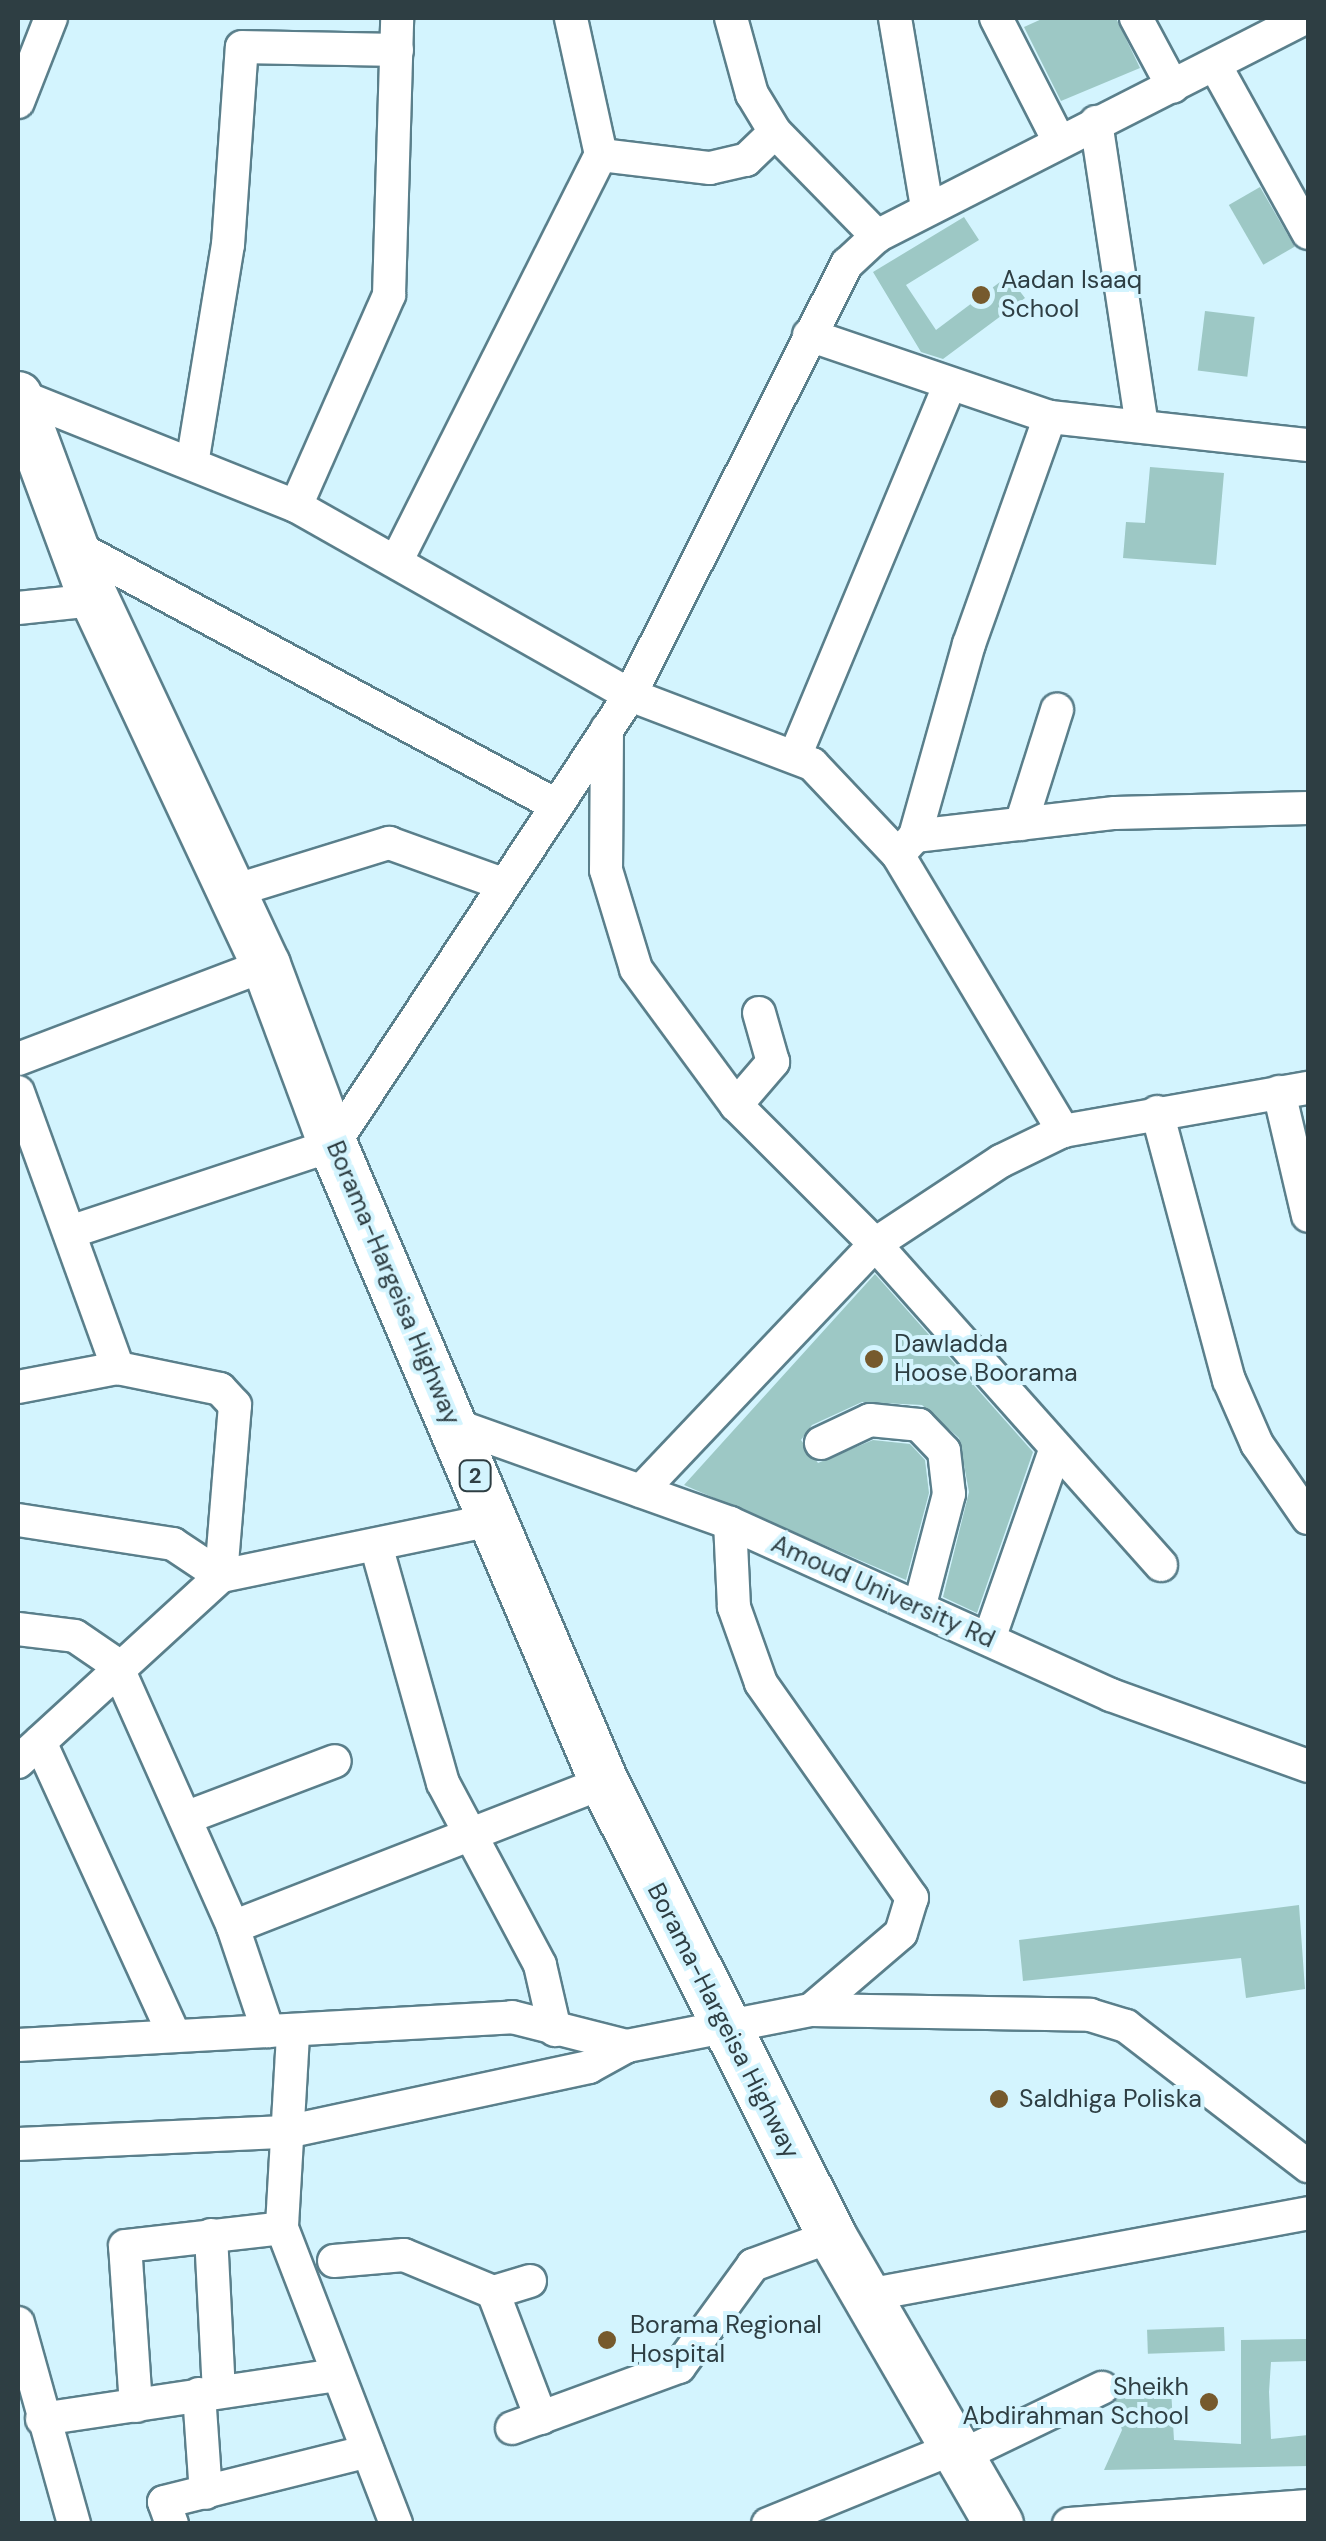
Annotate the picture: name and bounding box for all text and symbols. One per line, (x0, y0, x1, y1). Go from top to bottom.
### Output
place label: Aadan Isaaq School (1001, 266, 1142, 325)
marker: Aadan Isaaq School (970, 284, 992, 306)
street label: Borama-Hargeisa Highway (320, 1137, 466, 1429)
place label: Dawladda Hoose Boorama (894, 1330, 1078, 1389)
marker: Dawladda Hoose Boorama (863, 1348, 885, 1370)
road number: 2 (458, 1459, 492, 1493)
street label: Amoud University Rd (766, 1529, 1000, 1655)
street label: Borama-Hargeisa Highway (640, 1878, 806, 2164)
place label: Saldhiga Poliska (1019, 2084, 1202, 2114)
marker: Saldhiga Poliska (988, 2088, 1010, 2110)
place label: Borama Regional Hospital (630, 2311, 822, 2370)
marker: Borama Regional Hospital (594, 2327, 620, 2353)
place label: Sheikh Abdirahman School (963, 2373, 1189, 2432)
marker: Sheikh Abdirahman School (1198, 2391, 1220, 2413)

